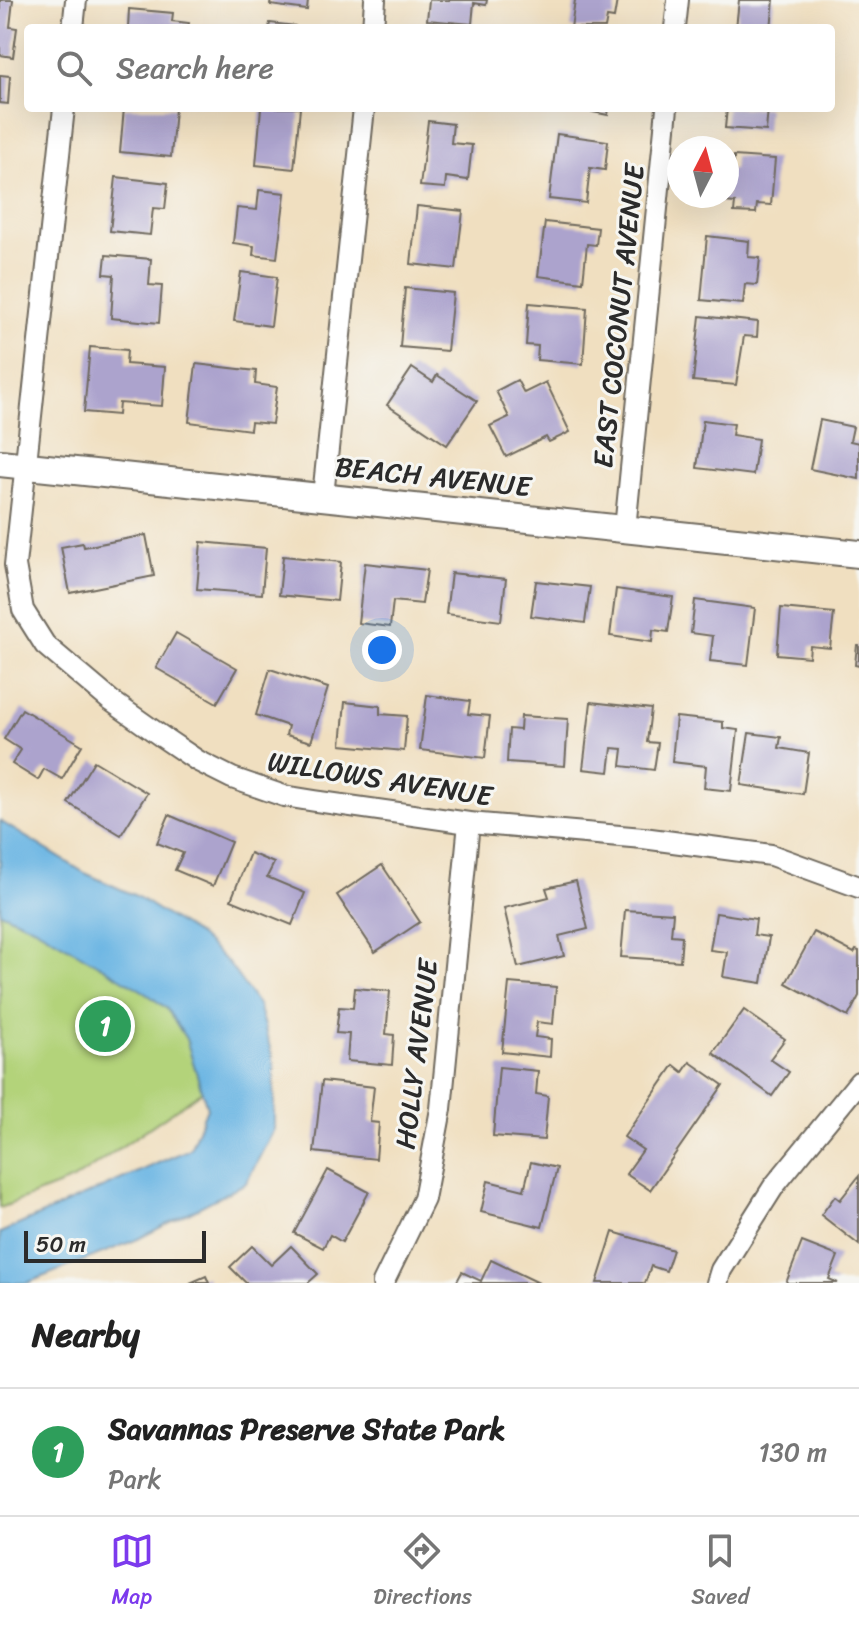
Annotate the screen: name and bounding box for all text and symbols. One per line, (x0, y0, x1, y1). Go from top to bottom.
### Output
search box (24, 24, 835, 112)
text: Search here (116, 41, 274, 95)
icon: search (52, 46, 96, 90)
north arrow (667, 136, 739, 208)
street label: EAST COCONUT AVENUE (578, 160, 659, 470)
street label: BEACH AVENUE (333, 442, 535, 511)
your location (362, 630, 402, 670)
street label: WILLOWS AVENUE (264, 737, 497, 821)
street label: HOLLY AVENUE (381, 955, 453, 1152)
pin: 1 (79, 996, 131, 1056)
text: 50 m (36, 1225, 86, 1264)
scale bar (24, 1227, 206, 1263)
text: Nearby (32, 1305, 140, 1365)
text: Savannas Preserve State Park (108, 1402, 505, 1456)
text: 1 (52, 1429, 64, 1475)
text: 130 m (758, 1429, 827, 1475)
text: Park (108, 1456, 161, 1502)
tab: Map (110, 1529, 154, 1616)
tab: Directions (373, 1529, 472, 1616)
tab: Saved (691, 1529, 749, 1616)

